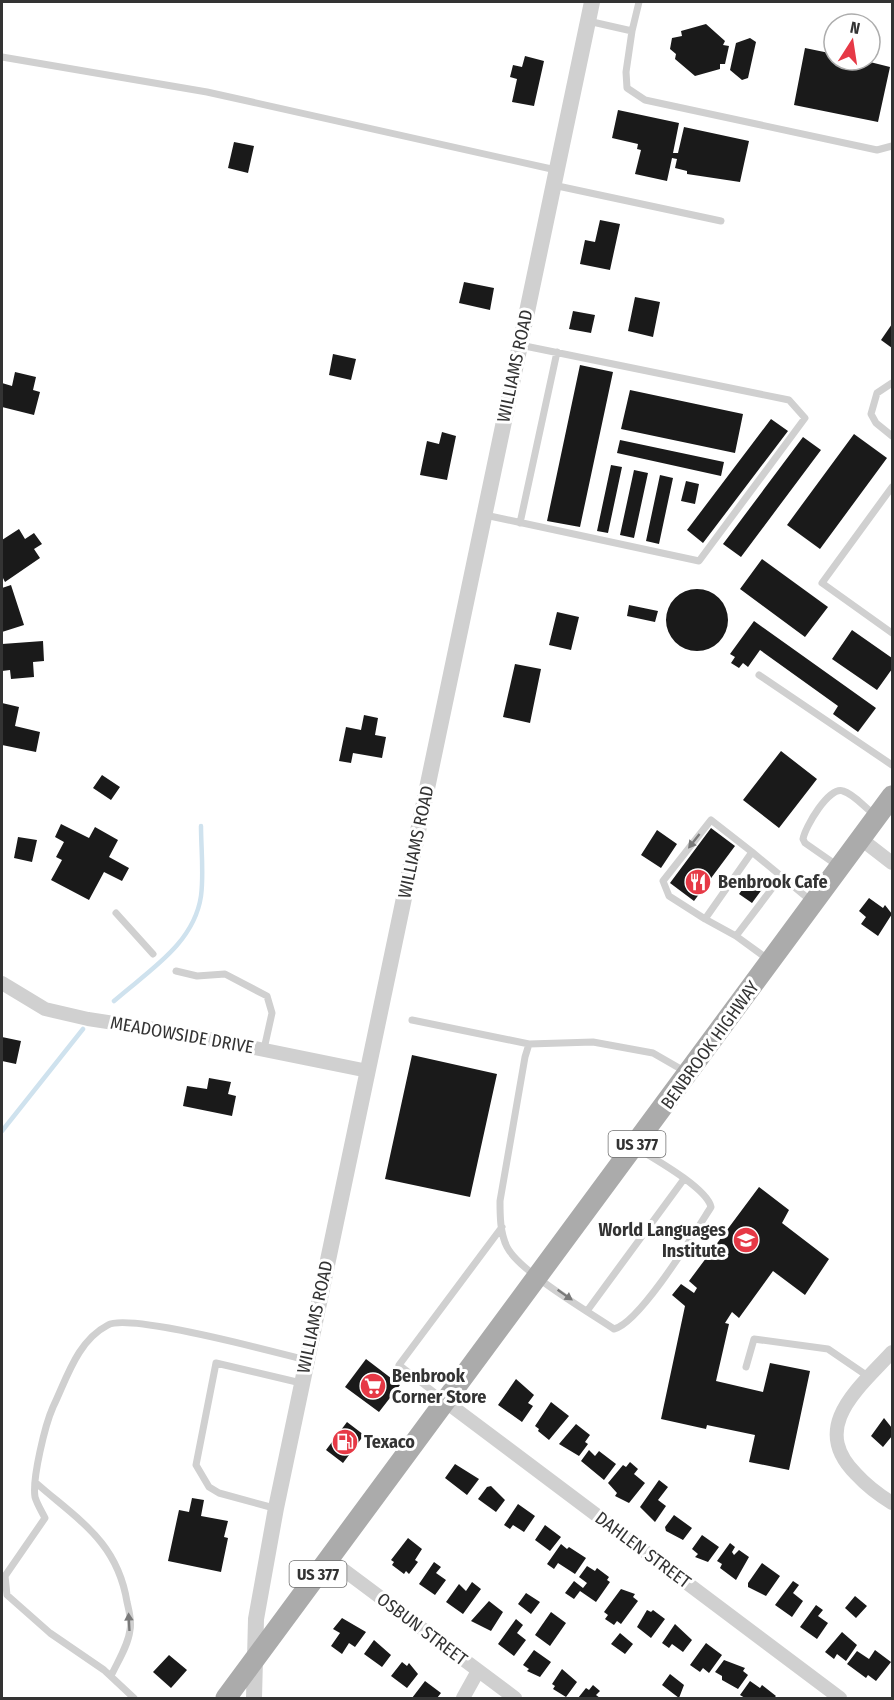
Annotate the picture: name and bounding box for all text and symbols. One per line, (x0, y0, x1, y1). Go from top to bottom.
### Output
north arrow (822, 12, 882, 72)
text: N (848, 18, 862, 38)
street label: WILLIAMS ROAD (492, 308, 538, 424)
street label: WILLIAMS ROAD (393, 784, 439, 900)
one-way arrow (689, 834, 701, 849)
restaurant icon: Benbrook Cafe (683, 867, 713, 897)
place label: Benbrook Cafe (718, 871, 828, 893)
street label: BENBROOK HIGHWAY (656, 977, 764, 1113)
street label: MEADOWSIDE DRIVE (109, 1012, 255, 1058)
road number: US 377 (608, 1131, 666, 1157)
place label: World Languages Institute (599, 1219, 726, 1262)
school or university icon: World Languages Institute (731, 1225, 761, 1255)
street label: WILLIAMS ROAD (292, 1259, 338, 1375)
one-way arrow (557, 1289, 573, 1300)
place label: Benbrook Corner Store (392, 1365, 486, 1408)
supermarket icon: Benbrook Corner Store (358, 1371, 388, 1401)
fuel station icon: Texaco (330, 1427, 360, 1457)
place label: Texaco (364, 1431, 415, 1453)
street label: DAHLEN STREET (591, 1507, 696, 1594)
road number: US 377 (290, 1561, 346, 1587)
street label: OSBUN STREET (372, 1588, 472, 1671)
one-way arrow (125, 1612, 134, 1631)

